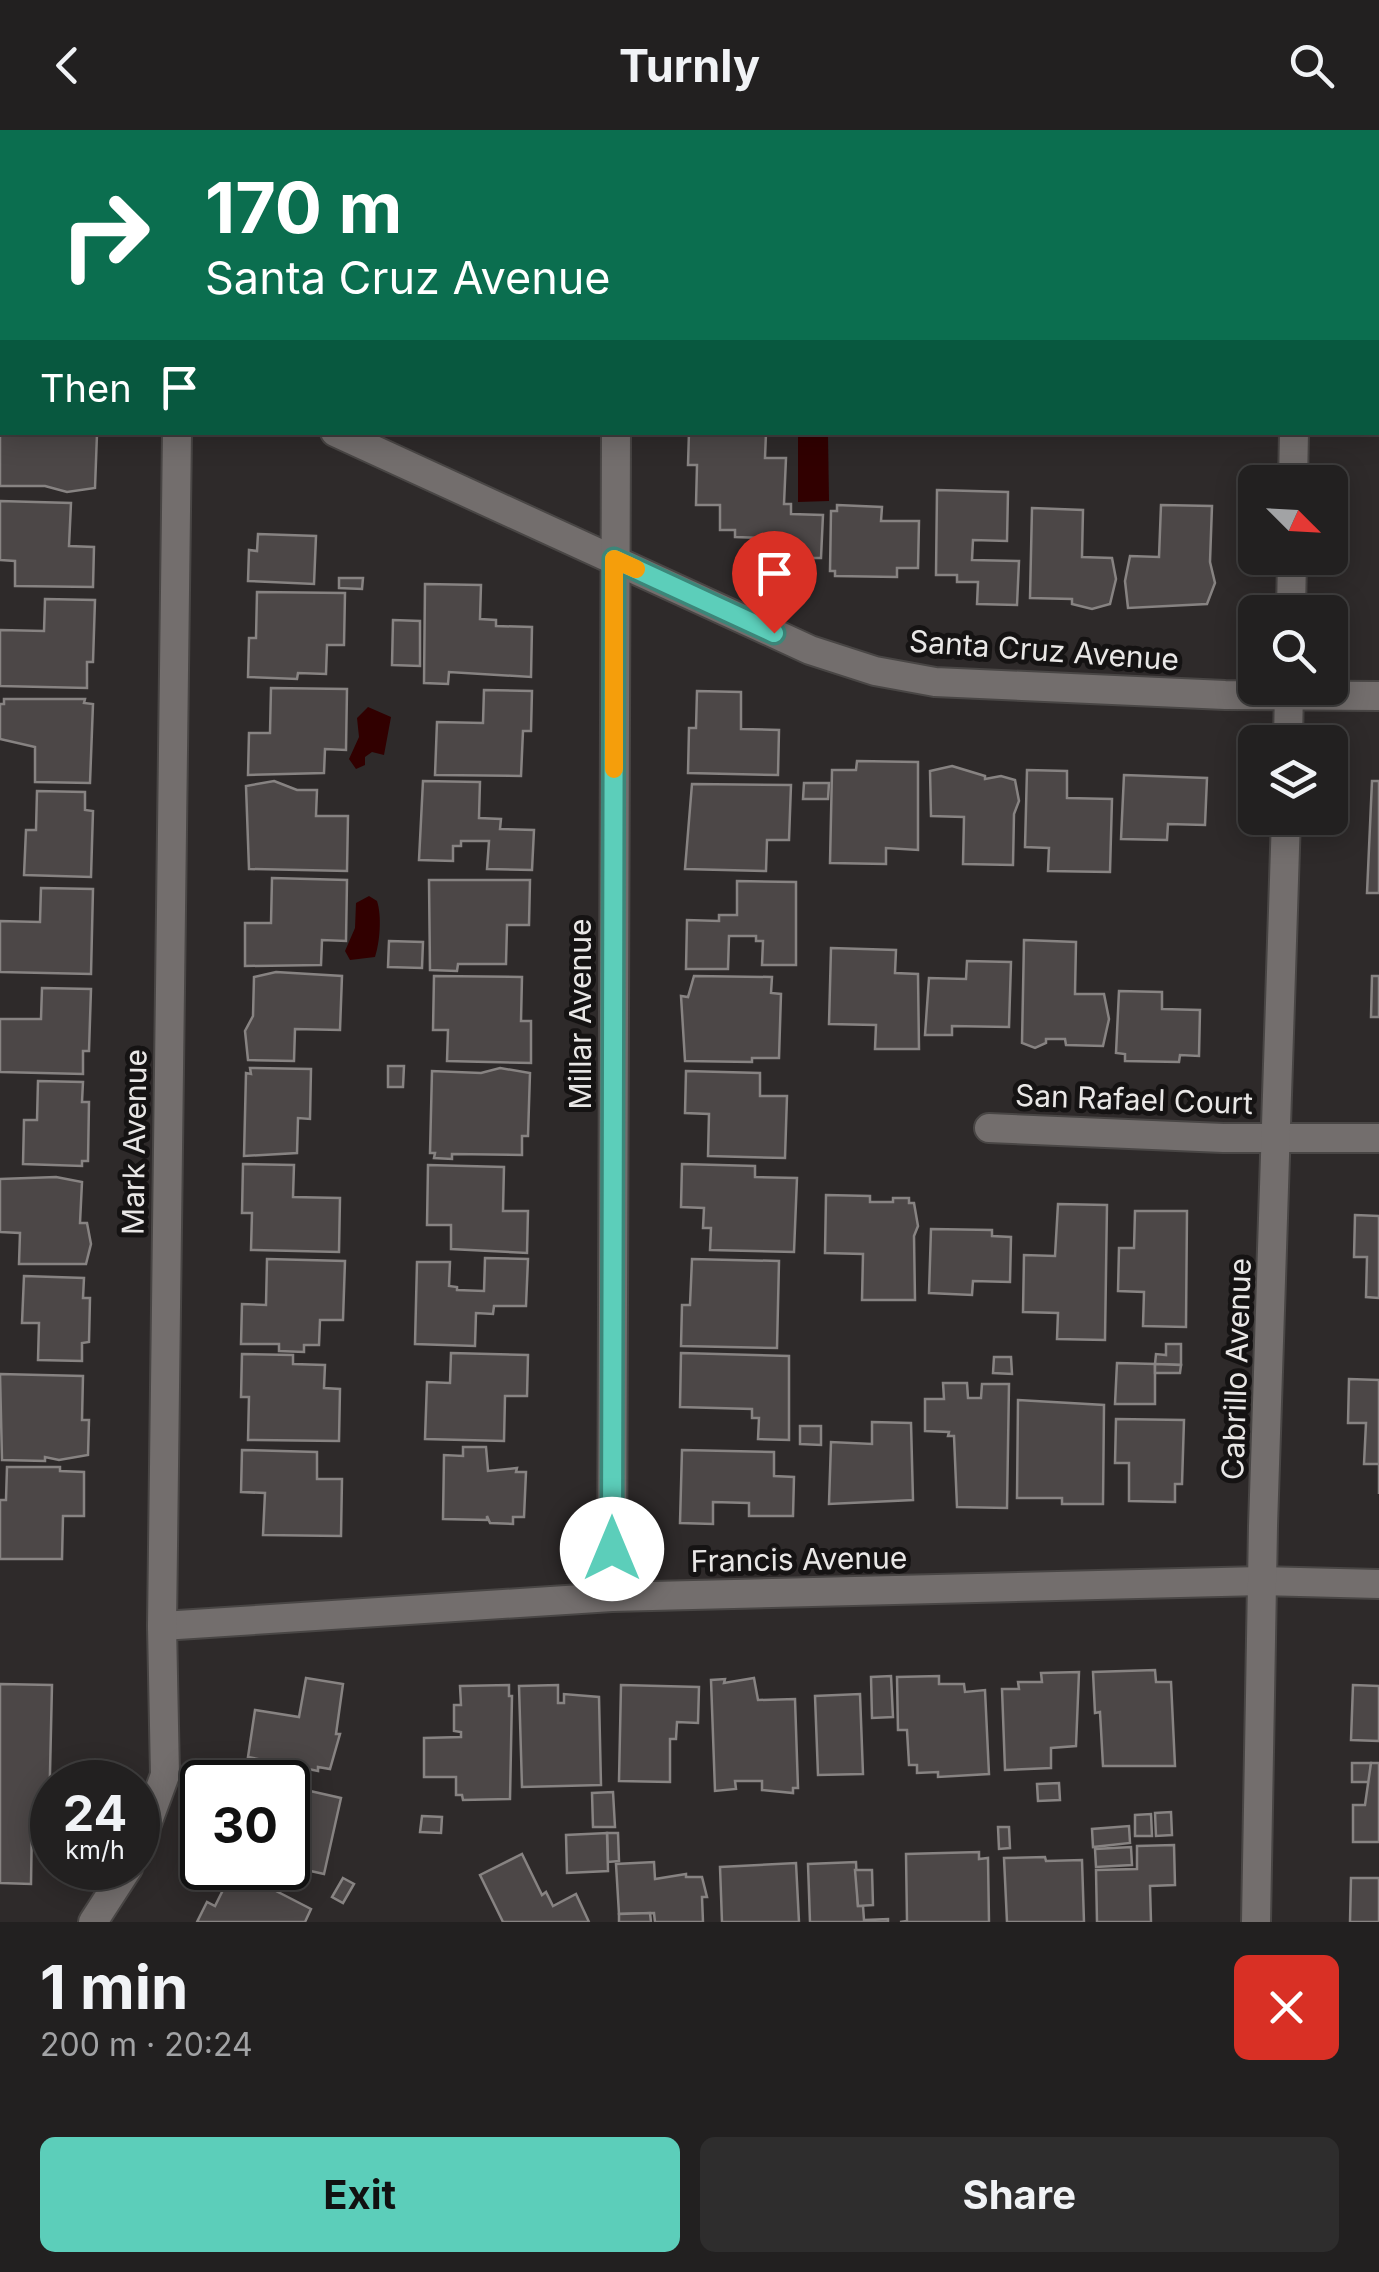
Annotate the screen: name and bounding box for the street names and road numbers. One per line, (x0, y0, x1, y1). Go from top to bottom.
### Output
street label: Santa Cruz Avenue (908, 623, 1180, 677)
street label: Millar Avenue (562, 919, 598, 1109)
street label: Mark Avenue (114, 1049, 154, 1235)
street label: San Rafael Court (1014, 1077, 1254, 1121)
street label: Cabrillo Avenue (1214, 1257, 1258, 1481)
street label: Francis Avenue (690, 1539, 908, 1579)

